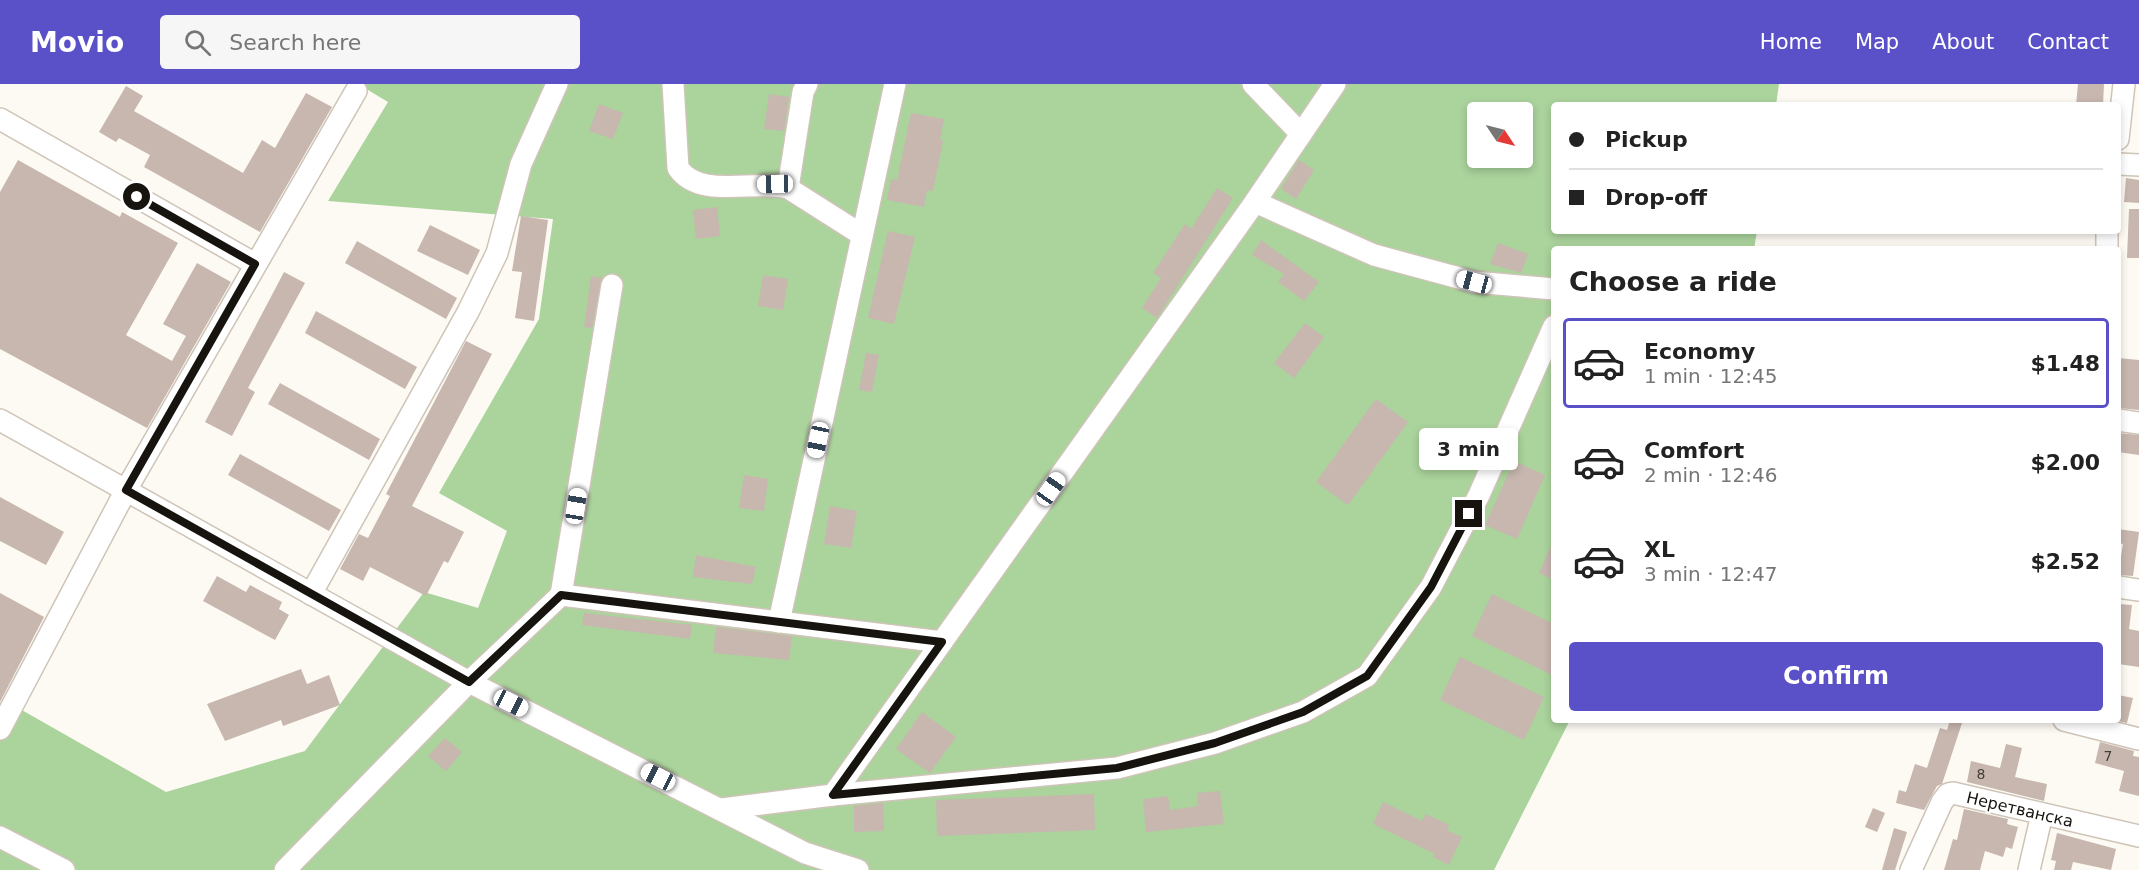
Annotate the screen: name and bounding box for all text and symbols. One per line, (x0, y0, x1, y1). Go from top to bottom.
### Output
search box (160, 15, 580, 69)
text: Movio (30, 26, 124, 59)
icon: search (181, 26, 214, 59)
text: Search here (229, 30, 361, 55)
text: Home (1760, 30, 1822, 54)
text: Map (1855, 30, 1899, 54)
text: About (1932, 30, 1994, 54)
text: Contact (2027, 30, 2109, 54)
north arrow (1467, 102, 1533, 168)
map controls (1467, 102, 1533, 168)
text: Pickup (1605, 127, 1688, 152)
car (757, 175, 793, 193)
route start (123, 183, 150, 210)
text: Drop-off (1605, 185, 1707, 210)
text: Choose a ride (1569, 266, 1777, 297)
car (1454, 269, 1494, 295)
icon: car (1572, 336, 1626, 390)
text: Economy (1644, 339, 1755, 364)
text: $1.48 (2030, 351, 2100, 376)
text: 1 min · 12:45 (1644, 364, 1778, 388)
car (805, 421, 831, 459)
callout: 3 min (1420, 427, 1518, 469)
icon: car (1572, 435, 1626, 489)
text: 3 min (1437, 437, 1500, 461)
text: Comfort (1644, 438, 1744, 463)
text: $2.00 (2030, 450, 2100, 475)
text: 2 min · 12:46 (1644, 463, 1778, 487)
car (1033, 469, 1069, 509)
car (564, 487, 588, 525)
route end (1455, 500, 1482, 527)
icon: car (1572, 534, 1626, 588)
text: XL (1644, 537, 1675, 562)
text: $2.52 (2030, 549, 2100, 574)
text: 3 min · 12:47 (1644, 562, 1778, 586)
button: Confirm (1569, 642, 2103, 711)
car (491, 687, 531, 719)
house number: 7 (2104, 748, 2112, 764)
car (638, 761, 678, 793)
house number: 8 (1977, 766, 1985, 782)
street label: Неретванска (1965, 788, 2075, 831)

